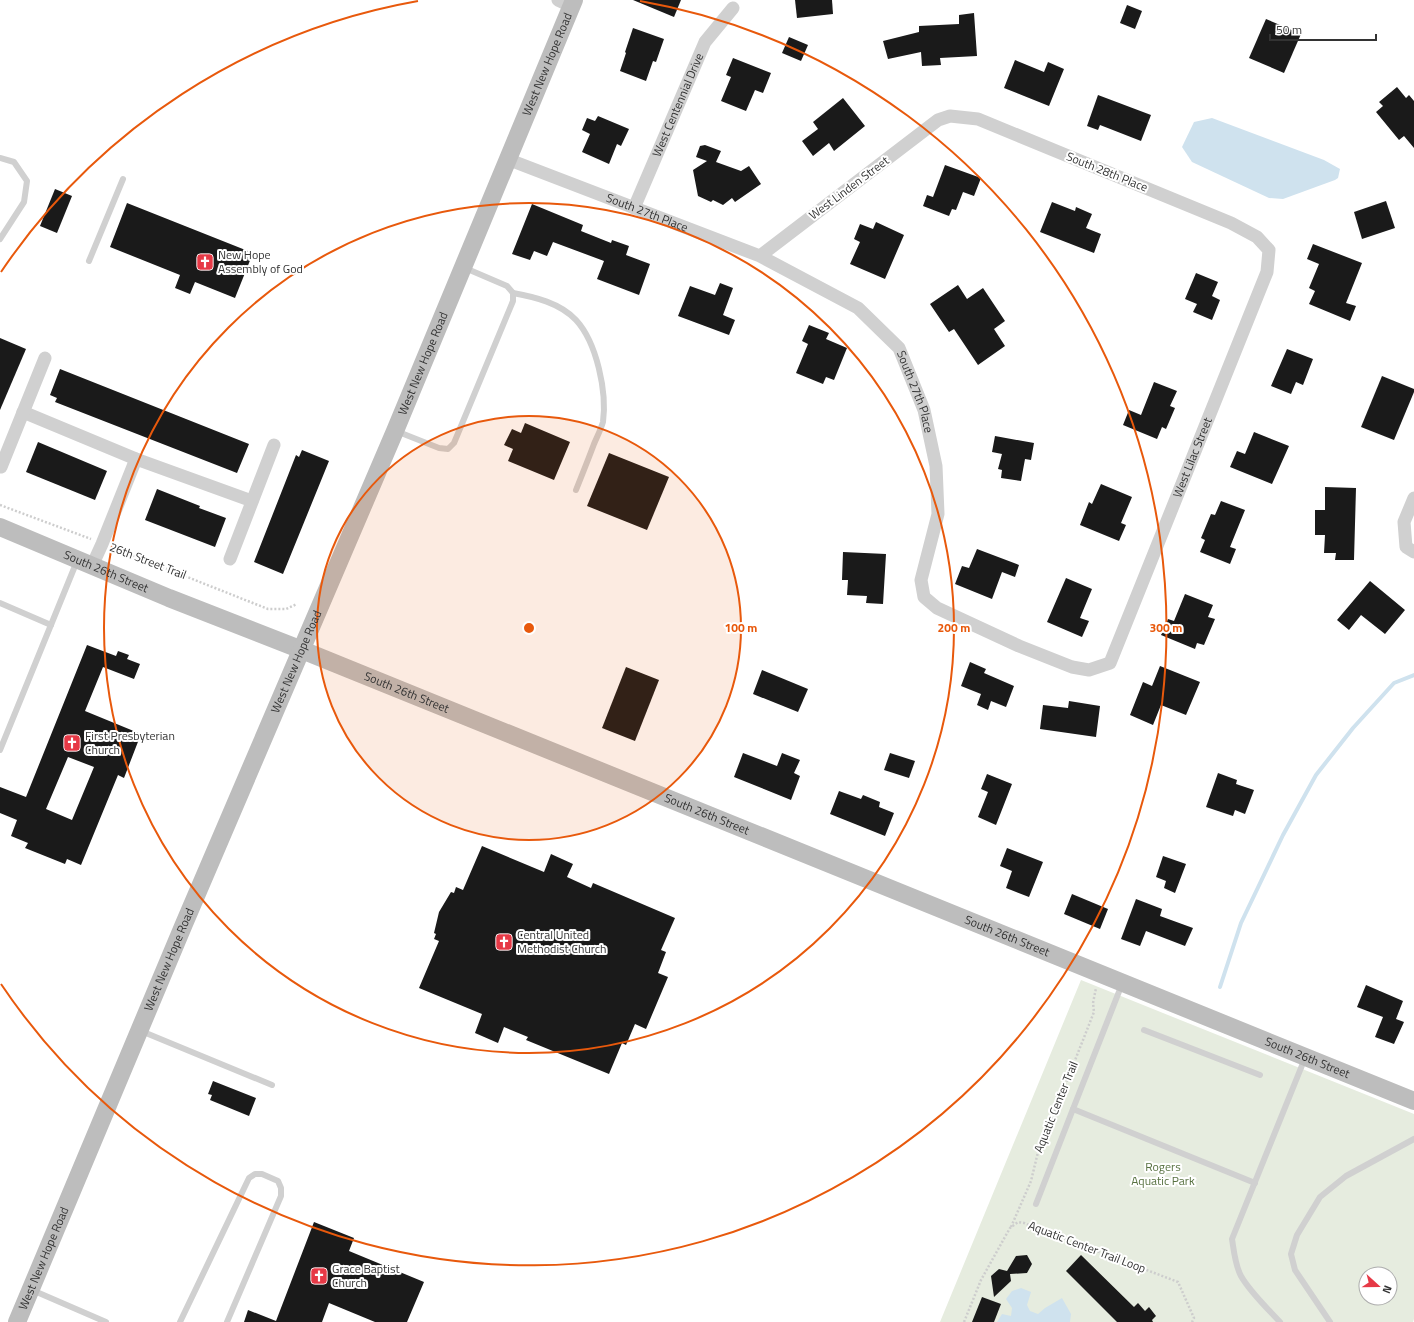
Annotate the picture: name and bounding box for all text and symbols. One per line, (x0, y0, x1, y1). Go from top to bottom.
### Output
street label: West New Hope Road (517, 10, 577, 119)
scale bar (1270, 16, 1376, 42)
text: 50 m (1276, 20, 1302, 39)
street label: West Centennial Drive (647, 50, 708, 160)
street label: South 28th Place (1064, 147, 1151, 197)
street label: West Linden Street (805, 151, 893, 224)
street label: South 27th Place (603, 188, 691, 237)
place label: New Hope Assembly of God (218, 245, 303, 278)
church icon: New Hope Assembly of God (195, 252, 215, 272)
street label: West New Hope Road (393, 309, 453, 418)
street label: South 27th Place (892, 348, 939, 435)
street label: West Lilac Street (1167, 414, 1217, 500)
street label: 26th Street Trail (107, 537, 189, 584)
street label: South 26th Street (61, 545, 152, 598)
street label: West New Hope Road (265, 607, 326, 716)
text: 100 m (725, 618, 757, 637)
text: 200 m (938, 618, 970, 637)
text: 300 m (1150, 618, 1182, 637)
centre of rings (522, 621, 536, 635)
street label: South 26th Street (361, 666, 453, 718)
place label: First Presbyterian Church (85, 726, 175, 759)
church icon: First Presbyterian Church (62, 733, 82, 753)
street label: South 26th Street (662, 788, 753, 840)
street label: West New Hope Road (139, 905, 199, 1014)
street label: South 26th Street (962, 910, 1053, 962)
place label: Central United Methodist Church (517, 925, 607, 958)
church icon: Central United Methodist Church (494, 932, 514, 952)
street label: South 26th Street (1262, 1032, 1354, 1083)
street label: Aquatic Center Trail (1029, 1058, 1083, 1155)
park label: Rogers Aquatic Park (1131, 1157, 1195, 1190)
street label: West New Hope Road (13, 1204, 73, 1313)
street label: Aquatic Center Trail Loop (1026, 1215, 1149, 1278)
place label: Grace Baptist Church (332, 1259, 401, 1292)
church icon: Grace Baptist Church (309, 1266, 329, 1286)
north arrow (1358, 1266, 1398, 1306)
text: N (1379, 1283, 1396, 1296)

